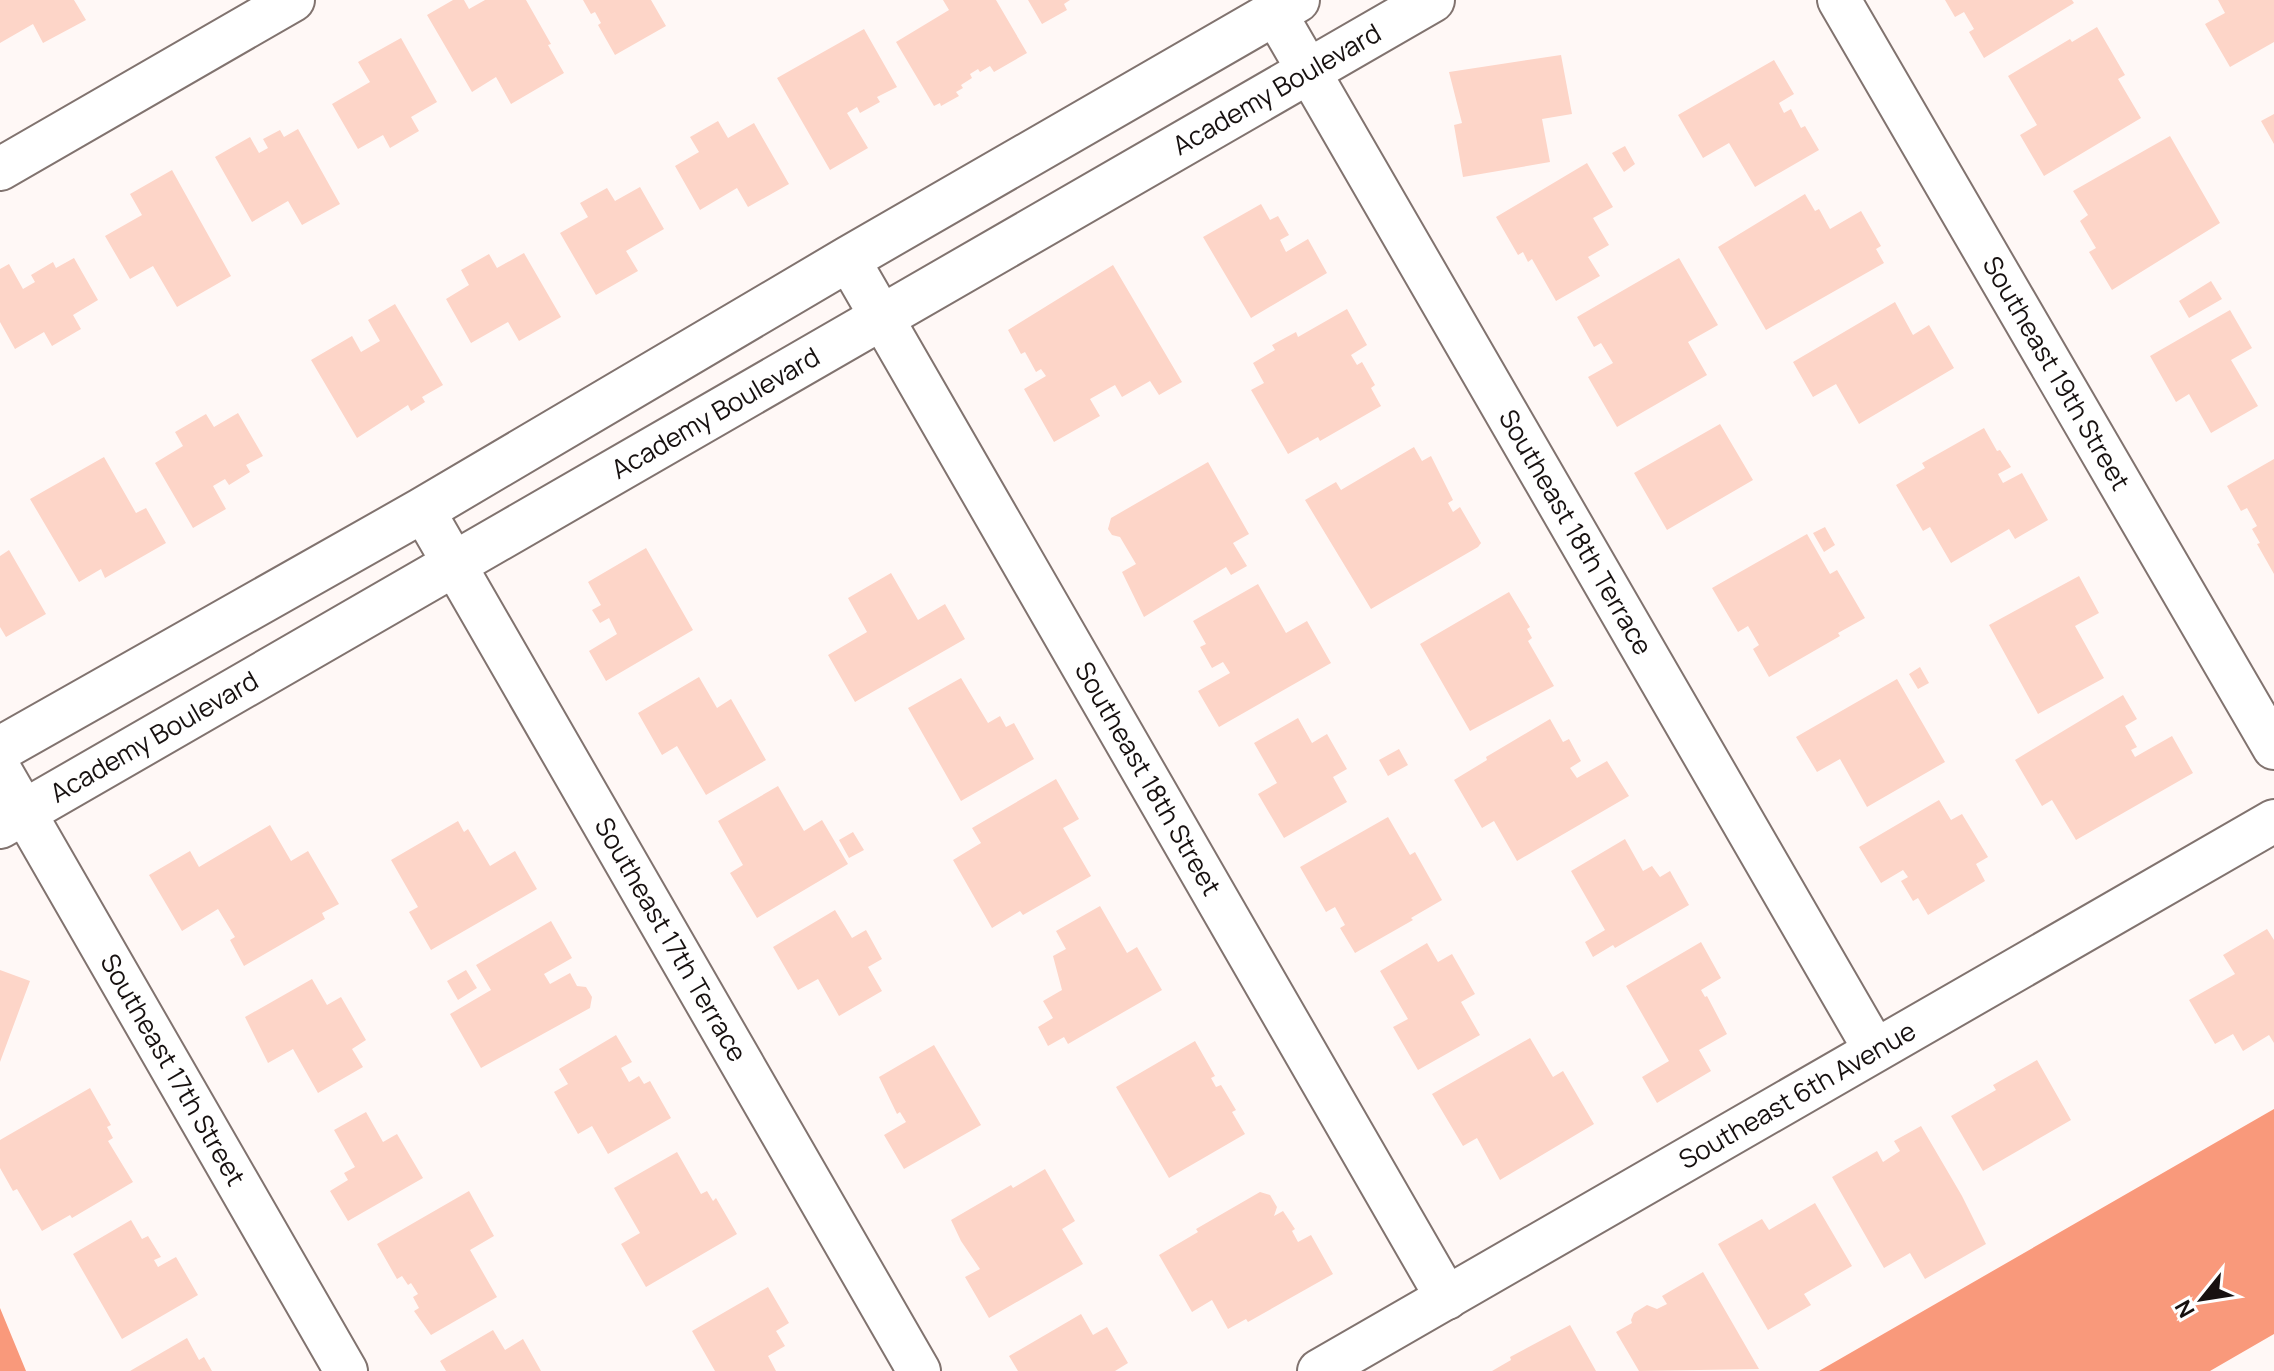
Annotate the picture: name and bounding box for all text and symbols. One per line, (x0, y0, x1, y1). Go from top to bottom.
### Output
street label: Academy Boulevard (1166, 14, 1387, 163)
street label: Southeast 19th Street (1975, 249, 2139, 497)
street label: Academy Boulevard (604, 338, 826, 487)
street label: Southeast 18th Terrace (1491, 402, 1662, 661)
street label: Southeast 18th Street (1067, 655, 1230, 902)
street label: Academy Boulevard (43, 662, 264, 810)
street label: Southeast 17th Terrace (587, 811, 756, 1068)
street label: Southeast 17th Street (93, 947, 254, 1192)
street label: Southeast 6th Avenue (1672, 1012, 1922, 1177)
north arrow (2162, 1259, 2242, 1339)
text: N (2168, 1295, 2202, 1323)

